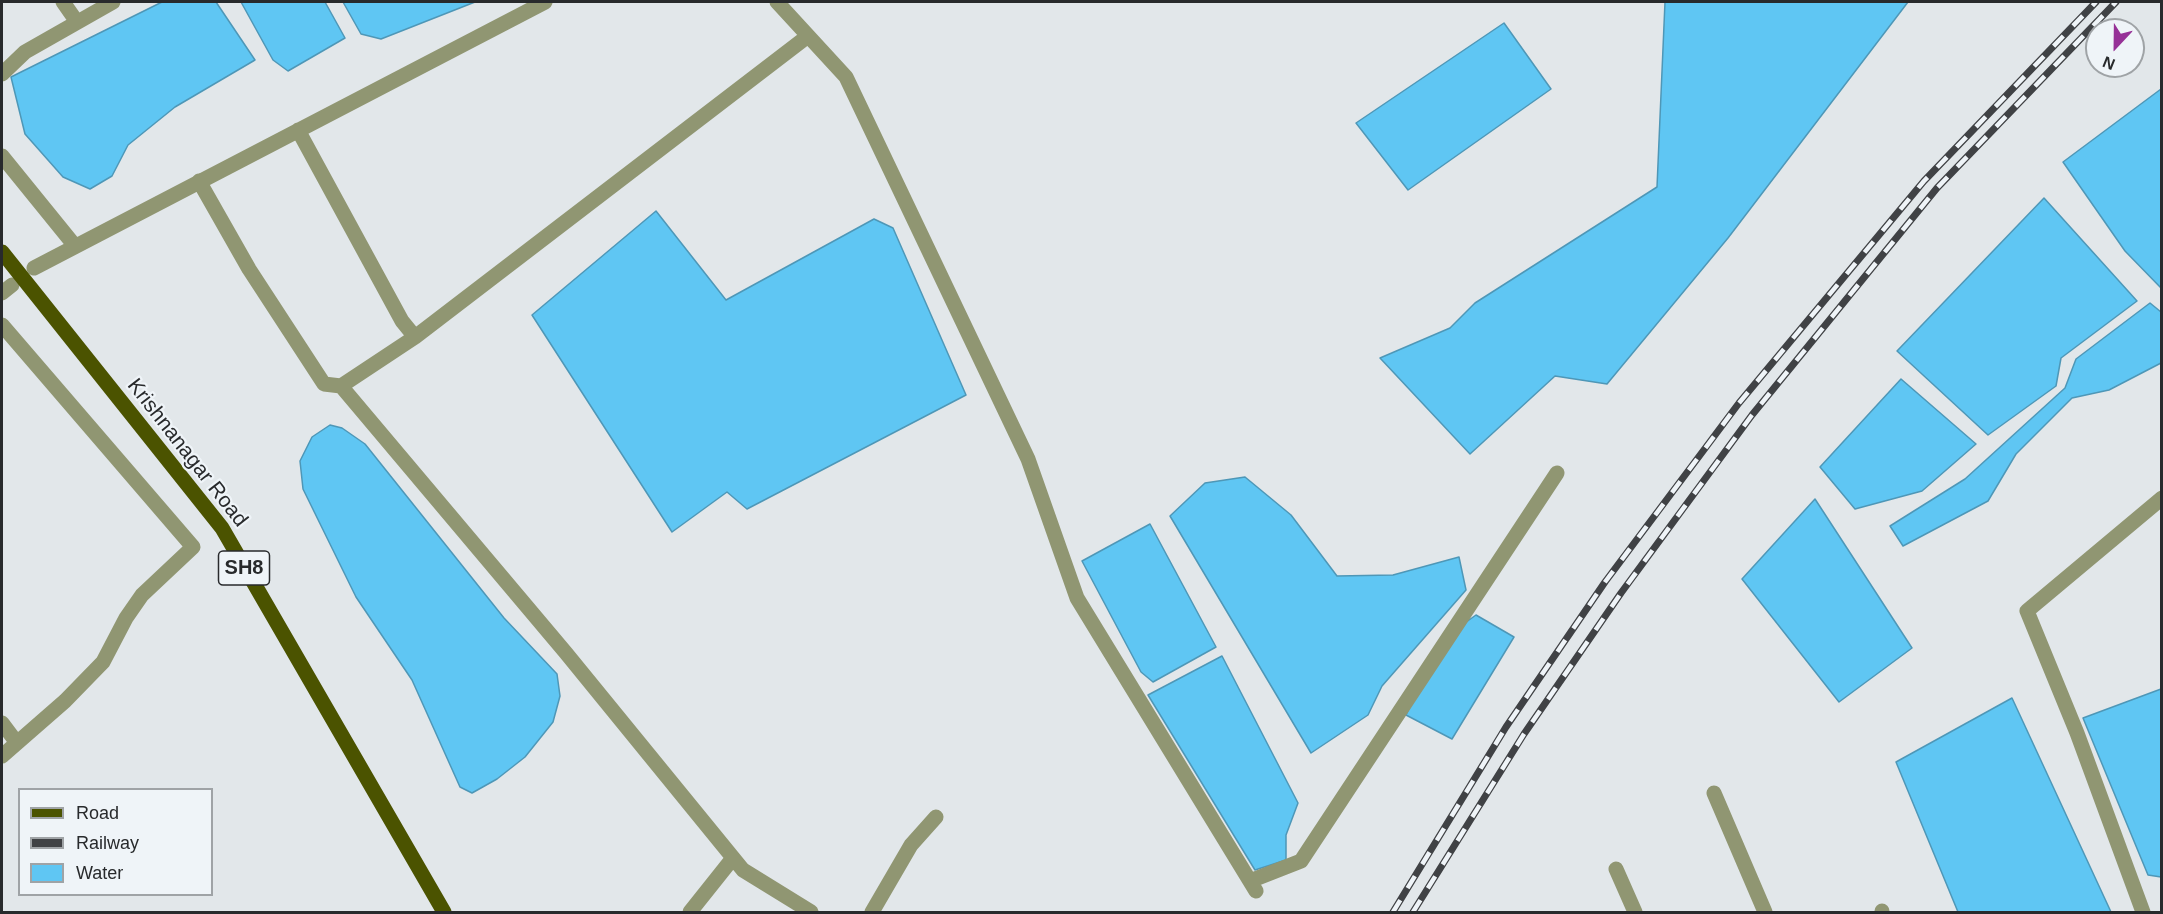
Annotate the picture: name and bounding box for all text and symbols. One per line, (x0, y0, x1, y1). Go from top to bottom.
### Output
north arrow (2085, 18, 2145, 78)
text: N (2100, 53, 2117, 73)
street label: Krishnanagar Road (121, 374, 253, 532)
road number: SH8 (218, 551, 270, 585)
legend (18, 788, 213, 896)
text: Road (76, 803, 119, 823)
text: Railway (76, 833, 139, 853)
text: Water (76, 863, 123, 883)

